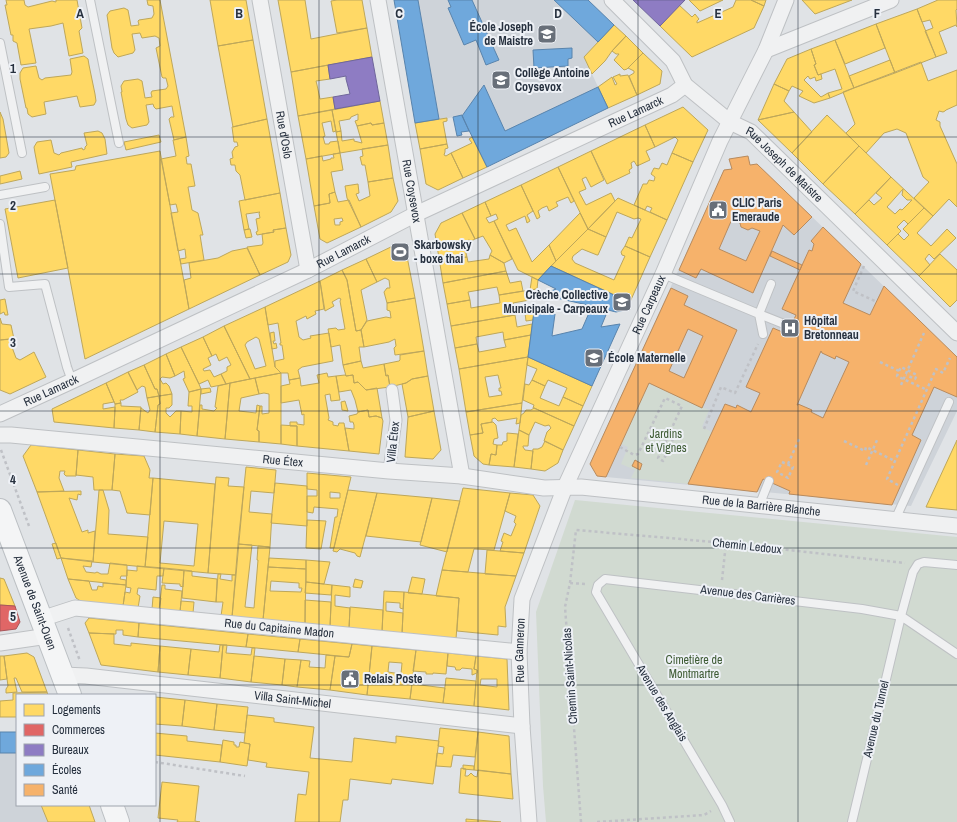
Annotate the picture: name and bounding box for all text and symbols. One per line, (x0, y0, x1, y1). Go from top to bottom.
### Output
text: A (76, 5, 84, 22)
text: B (235, 5, 243, 22)
text: C (395, 5, 403, 22)
text: D (554, 5, 562, 22)
text: E (714, 5, 722, 22)
text: F (874, 5, 881, 22)
place label: École Joseph de Maistre (470, 19, 534, 49)
school or university icon: École Joseph de Maistre (536, 23, 558, 45)
text: 1 (10, 60, 16, 77)
place label: Collège Antoine Coysevox (515, 65, 590, 95)
school or university icon: Collège Antoine Coysevox (490, 69, 512, 91)
street label: Rue Lamarck (606, 92, 666, 131)
street label: Rue d'Oslo (272, 110, 296, 160)
street label: Rue Joseph de Maistre (743, 123, 826, 206)
street label: Rue Coysevox (398, 158, 425, 224)
place label: CLIC Paris Emeraude (732, 195, 782, 225)
text: 2 (10, 197, 16, 214)
public building icon: CLIC Paris Emeraude (707, 199, 729, 221)
street label: Rue Lamarck (314, 231, 373, 272)
place label: Skarbowsky - boxe thai (414, 237, 472, 267)
sports icon: Skarbowsky - boxe thai (389, 241, 411, 263)
street label: Rue Carpeaux (628, 272, 669, 337)
place label: Crèche Collective Municipale - Carpeaux (504, 287, 609, 317)
school or university icon: Crèche Collective Municipale - Carpeaux (611, 291, 633, 313)
place label: Hôpital Bretonneau (804, 313, 859, 343)
hospital icon: Hôpital Bretonneau (779, 317, 801, 339)
text: 3 (10, 334, 16, 351)
school or university icon: École Maternelle (583, 347, 605, 369)
place label: École Maternelle (608, 350, 686, 366)
street label: Rue Lamarck (21, 371, 81, 410)
street label: Villa Étex (383, 421, 403, 463)
park label: Jardins et Vignes (645, 426, 687, 456)
street label: Rue Étex (262, 451, 304, 471)
text: 4 (10, 471, 16, 488)
street label: Rue de la Barrière Blanche (701, 492, 821, 520)
street label: Chemin Ledoux (712, 534, 782, 558)
street label: Avenue de Saint-Ouen (9, 552, 60, 652)
street label: Avenue des Carrières (699, 581, 796, 609)
text: 5 (10, 608, 16, 625)
street label: Rue du Capitaine Madon (224, 615, 335, 642)
street label: Rue Ganneron (511, 618, 529, 683)
street label: Chemin Saint-Nicolas (559, 627, 581, 725)
park label: Cimetière de Montmartre (666, 652, 722, 682)
street label: Avenue des Anglais (632, 661, 691, 744)
public building icon: Relais Poste (339, 668, 361, 690)
place label: Relais Poste (364, 671, 423, 687)
street label: Avenue du Tunnel (859, 679, 893, 760)
street label: Villa Saint-Michel (253, 687, 332, 712)
legend (16, 694, 156, 806)
text: Logements (52, 702, 101, 718)
text: Commerces (52, 722, 105, 738)
text: Bureaux (52, 742, 89, 758)
text: Écoles (52, 762, 82, 778)
text: Santé (52, 782, 78, 798)

